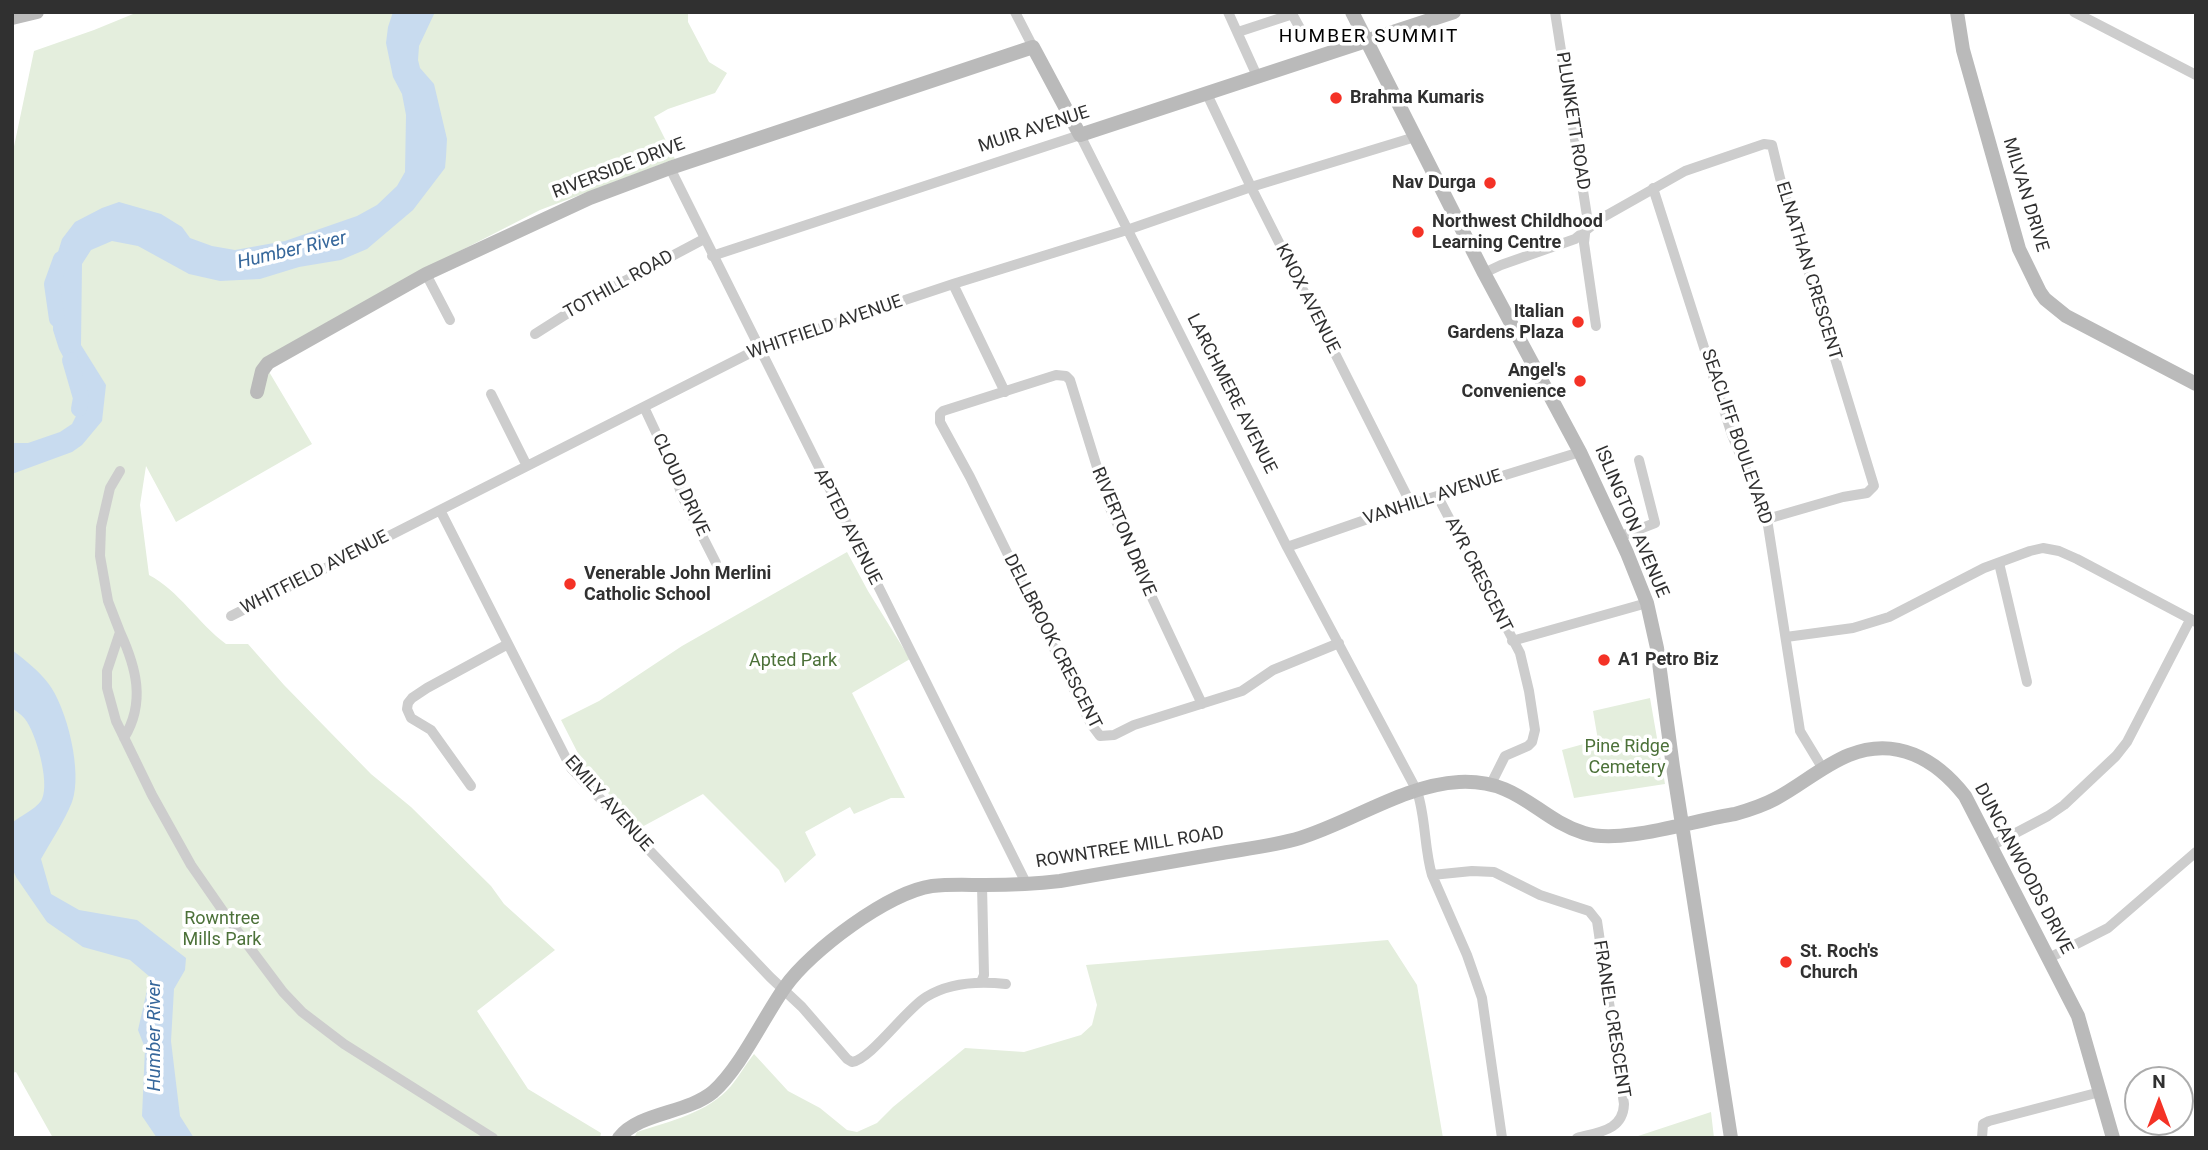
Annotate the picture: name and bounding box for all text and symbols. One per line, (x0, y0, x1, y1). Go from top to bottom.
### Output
district label: HUMBER SUMMIT (1280, 26, 1458, 48)
street label: PLUNKETT ROAD (1550, 50, 1594, 192)
place label: Brahma Kumaris (1350, 87, 1484, 109)
marker: Brahma Kumaris (1328, 90, 1344, 106)
street label: MUIR AVENUE (976, 102, 1092, 158)
street label: RIVERSIDE DRIVE (550, 134, 688, 204)
street label: MILVAN DRIVE (1997, 135, 2053, 255)
place label: Nav Durga (1392, 172, 1476, 194)
marker: Nav Durga (1482, 175, 1498, 191)
street label: ELNATHAN CRESCENT (1771, 179, 1845, 363)
place label: Northwest Childhood Learning Centre (1432, 211, 1603, 254)
marker: Northwest Childhood Learning Centre (1410, 224, 1426, 240)
water label: Humber River (235, 227, 349, 275)
street label: KNOX AVENUE (1270, 241, 1344, 357)
street label: TOTHILL ROAD (560, 246, 678, 324)
street label: WHITFIELD AVENUE (745, 291, 905, 365)
place label: Italian Gardens Plaza (1447, 301, 1564, 344)
street label: LARCHMERE AVENUE (1181, 311, 1281, 477)
marker: Italian Gardens Plaza (1570, 314, 1586, 330)
street label: SEACLIFF BOULEVARD (1696, 347, 1776, 527)
place label: Angel's Convenience (1461, 360, 1566, 402)
marker: Angel's Convenience (1572, 373, 1588, 389)
street label: CLOUD DRIVE (647, 430, 713, 540)
street label: ISLINGTON AVENUE (1589, 443, 1673, 601)
street label: RIVERTON DRIVE (1086, 464, 1160, 600)
street label: APTED AVENUE (808, 465, 886, 589)
street label: VANHILL AVENUE (1361, 465, 1505, 531)
street label: AYR CRESCENT (1440, 514, 1516, 636)
street label: WHITFIELD AVENUE (238, 526, 392, 620)
street label: DELLBROOK CRESCENT (999, 551, 1105, 733)
place label: Venerable John Merlini Catholic School (584, 563, 771, 606)
marker: Venerable John Merlini Catholic School (562, 576, 578, 592)
place label: A1 Petro Biz (1618, 649, 1719, 671)
park label: Apted Park (749, 650, 837, 672)
marker: A1 Petro Biz (1596, 652, 1612, 668)
park label: Pine Ridge Cemetery (1585, 736, 1669, 778)
street label: EMILY AVENUE (559, 752, 657, 856)
street label: DUNCANWOODS DRIVE (1969, 780, 2077, 958)
street label: ROWNTREE MILL ROAD (1034, 822, 1226, 874)
park label: Rowntree Mills Park (183, 908, 261, 950)
street label: FRANEL CRESCENT (1588, 939, 1634, 1099)
place label: St. Roch's Church (1800, 941, 1879, 984)
marker: St. Roch's Church (1778, 954, 1794, 970)
water label: Humber River (144, 980, 166, 1092)
north arrow (2124, 1066, 2194, 1136)
text: N (2152, 1070, 2166, 1093)

